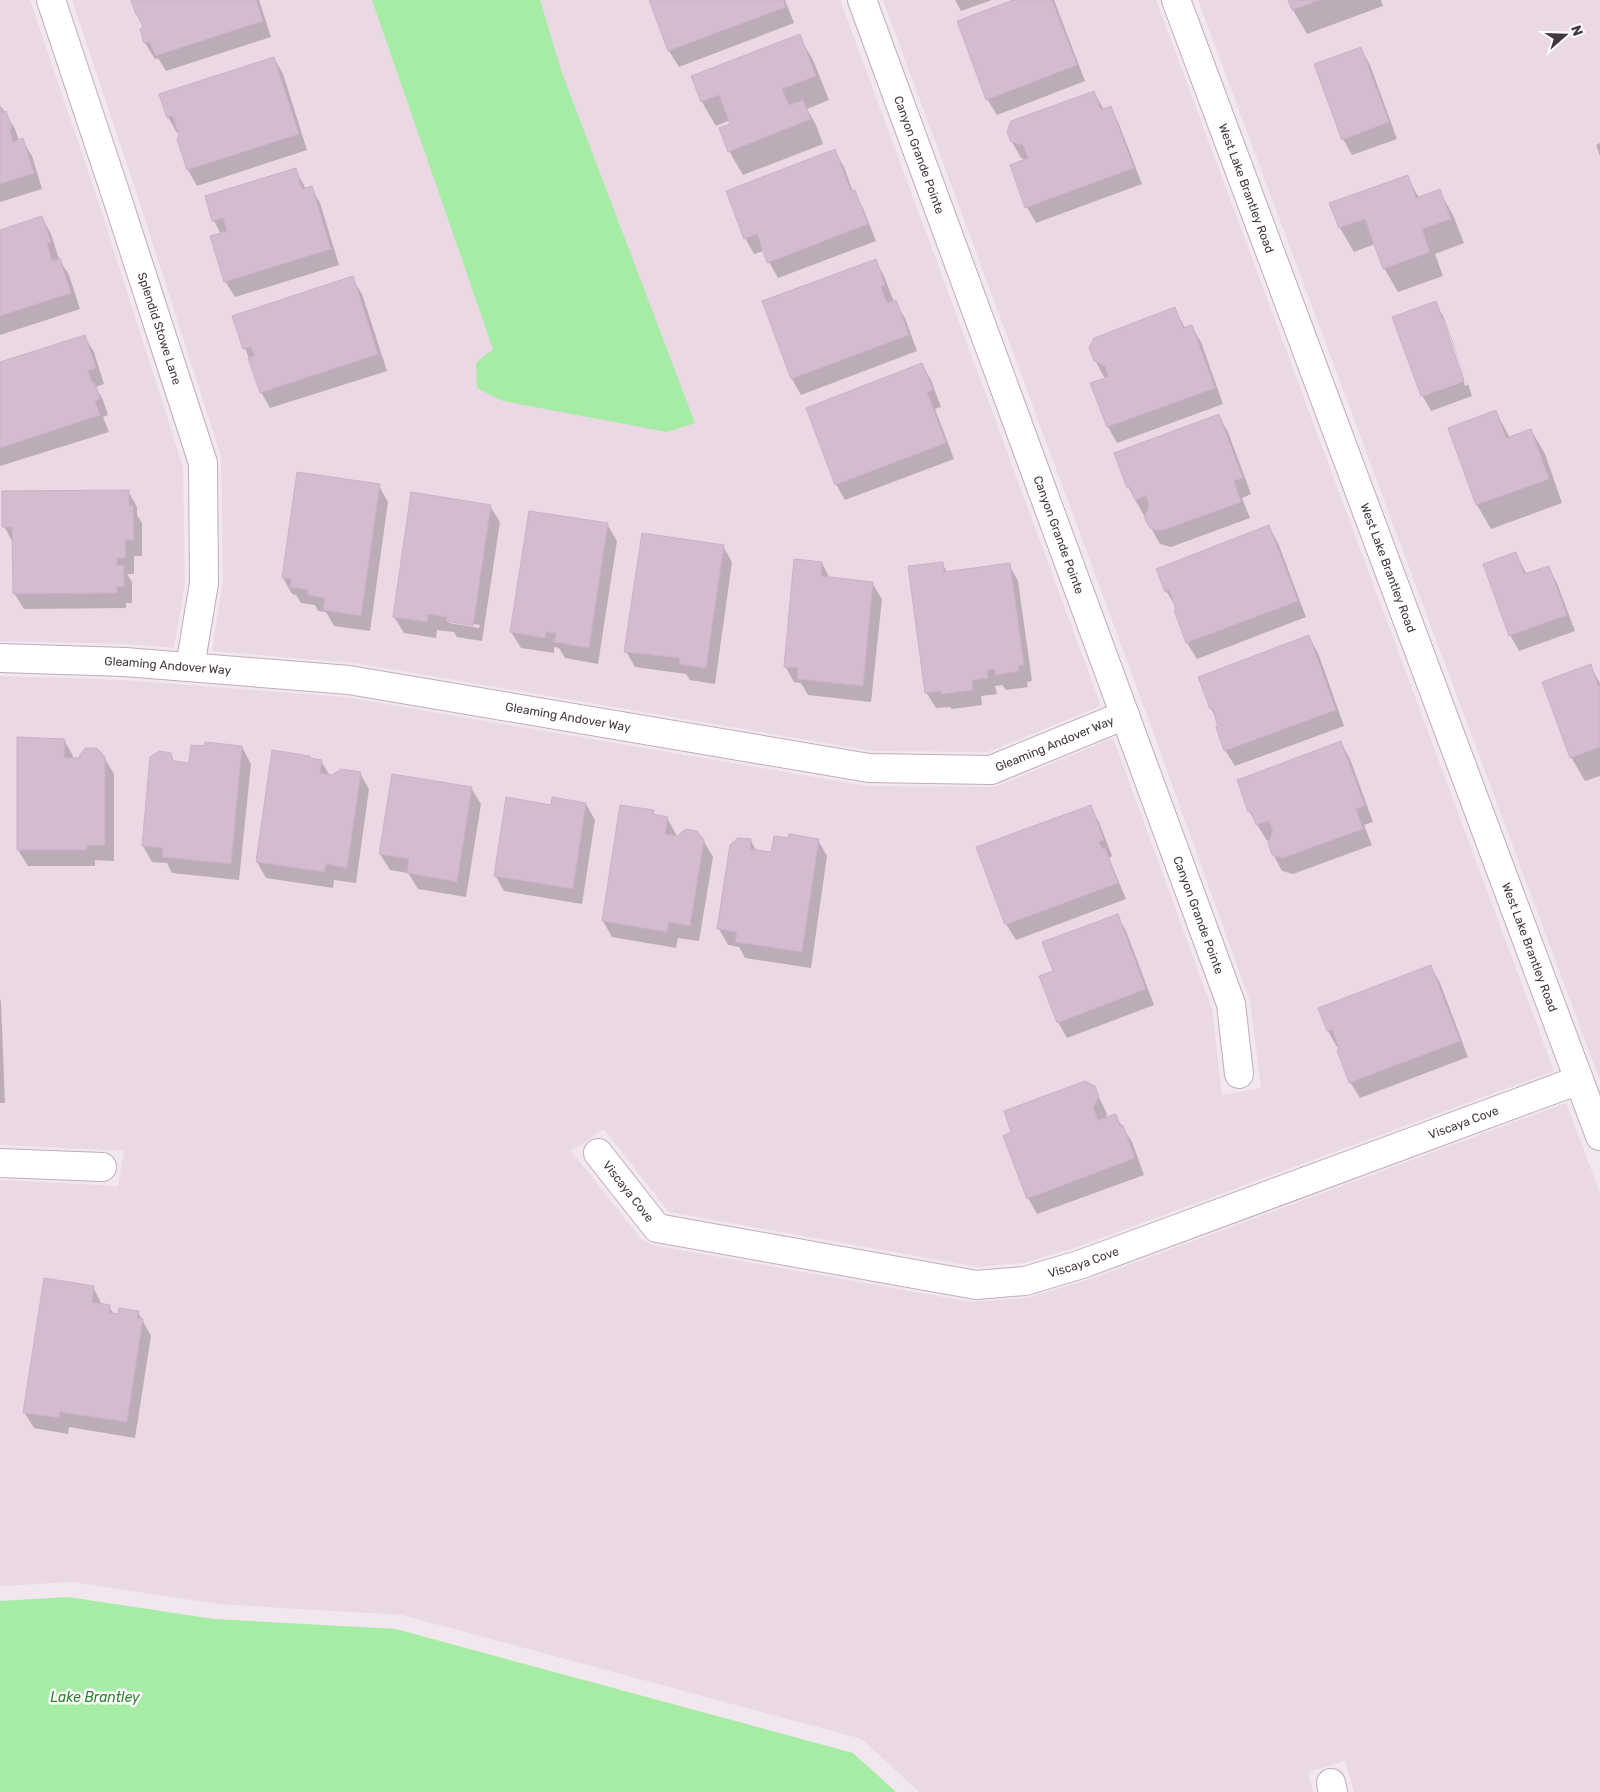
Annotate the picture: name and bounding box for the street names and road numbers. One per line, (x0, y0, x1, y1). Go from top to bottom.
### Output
street label: Canyon Grande Pointe (891, 94, 947, 216)
street label: West Lake Brantley Road (1216, 122, 1277, 255)
street label: Splendid Stowe Lane (135, 271, 184, 387)
street label: Canyon Grande Pointe (1031, 474, 1087, 596)
street label: West Lake Brantley Road (1357, 501, 1418, 634)
street label: Gleaming Andover Way (104, 654, 232, 678)
street label: Gleaming Andover Way (504, 700, 632, 735)
street label: Gleaming Andover Way (993, 713, 1116, 774)
street label: Canyon Grande Pointe (1170, 854, 1227, 976)
street label: West Lake Brantley Road (1499, 881, 1560, 1014)
street label: Viscaya Cove (1427, 1103, 1501, 1142)
street label: Viscaya Cove (600, 1158, 657, 1225)
street label: Viscaya Cove (1046, 1244, 1121, 1281)

